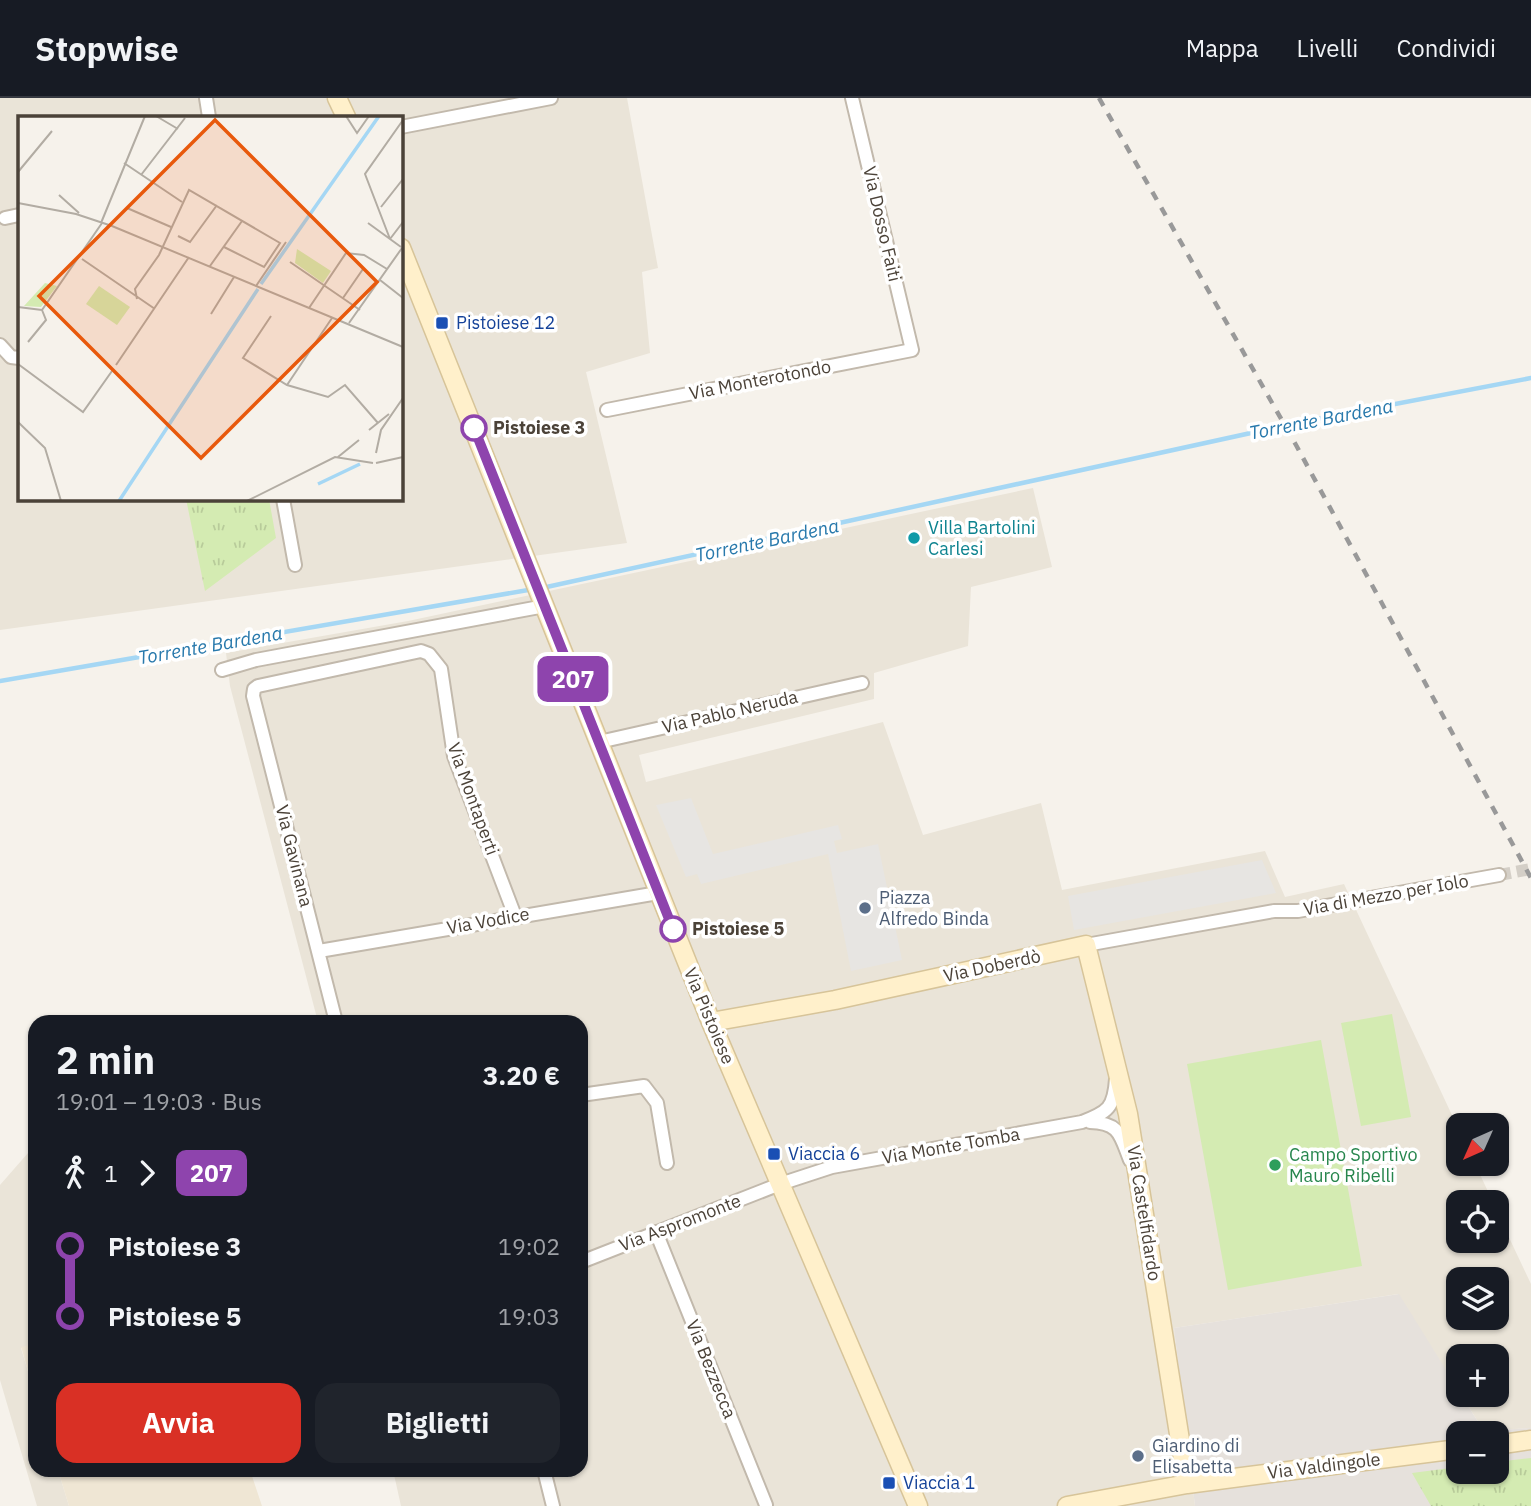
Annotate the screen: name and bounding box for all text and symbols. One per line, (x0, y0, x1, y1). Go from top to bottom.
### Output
text: Stopwise (35, 27, 179, 70)
text: Mappa (1186, 32, 1259, 64)
text: Livelli (1297, 32, 1358, 64)
text: Condividi (1396, 32, 1496, 64)
inset map (18, 116, 402, 500)
street label: Via Dosso Faiti (858, 164, 907, 284)
place label: Pistoiese 12 (456, 311, 555, 334)
marker: Pistoiese 12 (434, 315, 450, 331)
street label: Via Monterotondo (687, 354, 833, 405)
water label: Torrente Bardena (1247, 393, 1395, 445)
marker: Pistoiese 3 (461, 415, 487, 441)
place label: Pistoiese 3 (493, 416, 585, 439)
water label: Torrente Bardena (693, 513, 841, 567)
place label: Villa Bartolini Carlesi (928, 516, 1036, 560)
marker: Villa Bartolini Carlesi (906, 530, 922, 546)
water label: Torrente Bardena (136, 620, 284, 670)
line badge: 207 (533, 656, 613, 702)
text: 207 (551, 663, 595, 695)
street label: Via Pablo Neruda (660, 685, 800, 738)
street label: Via Montaperti (442, 739, 504, 858)
street label: Via Gavinana (271, 802, 318, 910)
street label: Via di Mezzo per Iolo (1302, 869, 1470, 920)
place label: Piazza Alfredo Binda (879, 886, 989, 930)
marker: Piazza Alfredo Binda (857, 900, 873, 916)
street label: Via Vodice (445, 902, 531, 939)
marker: Pistoiese 5 (660, 916, 686, 942)
place label: Pistoiese 5 (692, 917, 785, 940)
street label: Via Doberdò (941, 944, 1043, 987)
street label: Via Pistoiese (679, 964, 740, 1068)
text: 2 min (56, 1035, 155, 1084)
text: 3.20 € (483, 1058, 560, 1092)
text: 19:01 – 19:03 · Bus (56, 1086, 262, 1116)
north arrow (1446, 1113, 1508, 1176)
map controls (1446, 1113, 1509, 1484)
street label: Via Monte Tomba (880, 1122, 1022, 1169)
place label: Viaccia 6 (788, 1142, 860, 1165)
street label: Via Castelfidardo (1122, 1143, 1167, 1282)
place label: Campo Sportivo Mauro Ribelli (1289, 1143, 1418, 1187)
marker: Viaccia 6 (766, 1146, 782, 1162)
icon: walk (56, 1154, 94, 1192)
icon: forward (128, 1154, 166, 1192)
text: 207 (190, 1157, 233, 1189)
marker: Campo Sportivo Mauro Ribelli (1267, 1157, 1283, 1173)
text: 1 (104, 1158, 118, 1188)
street label: Via Aspromonte (616, 1189, 744, 1256)
button: locate (1446, 1190, 1509, 1253)
text: Pistoiese 3 (108, 1229, 241, 1263)
text: 19:02 (498, 1231, 560, 1261)
button: layers (1446, 1267, 1509, 1330)
text: Pistoiese 5 (108, 1299, 241, 1333)
text: 19:03 (498, 1301, 560, 1331)
street label: Via Bezzecca (681, 1316, 742, 1422)
button: + (1446, 1344, 1509, 1407)
button: Avvia (56, 1383, 301, 1463)
button: Biglietti (315, 1383, 560, 1463)
button: − (1446, 1421, 1509, 1484)
place label: Giardino di Elisabetta (1152, 1434, 1240, 1478)
street label: Via Valdingole (1266, 1447, 1382, 1484)
marker: Giardino di Elisabetta (1130, 1448, 1146, 1464)
place label: Viaccia 1 (903, 1471, 975, 1494)
marker: Viaccia 1 (881, 1475, 897, 1491)

